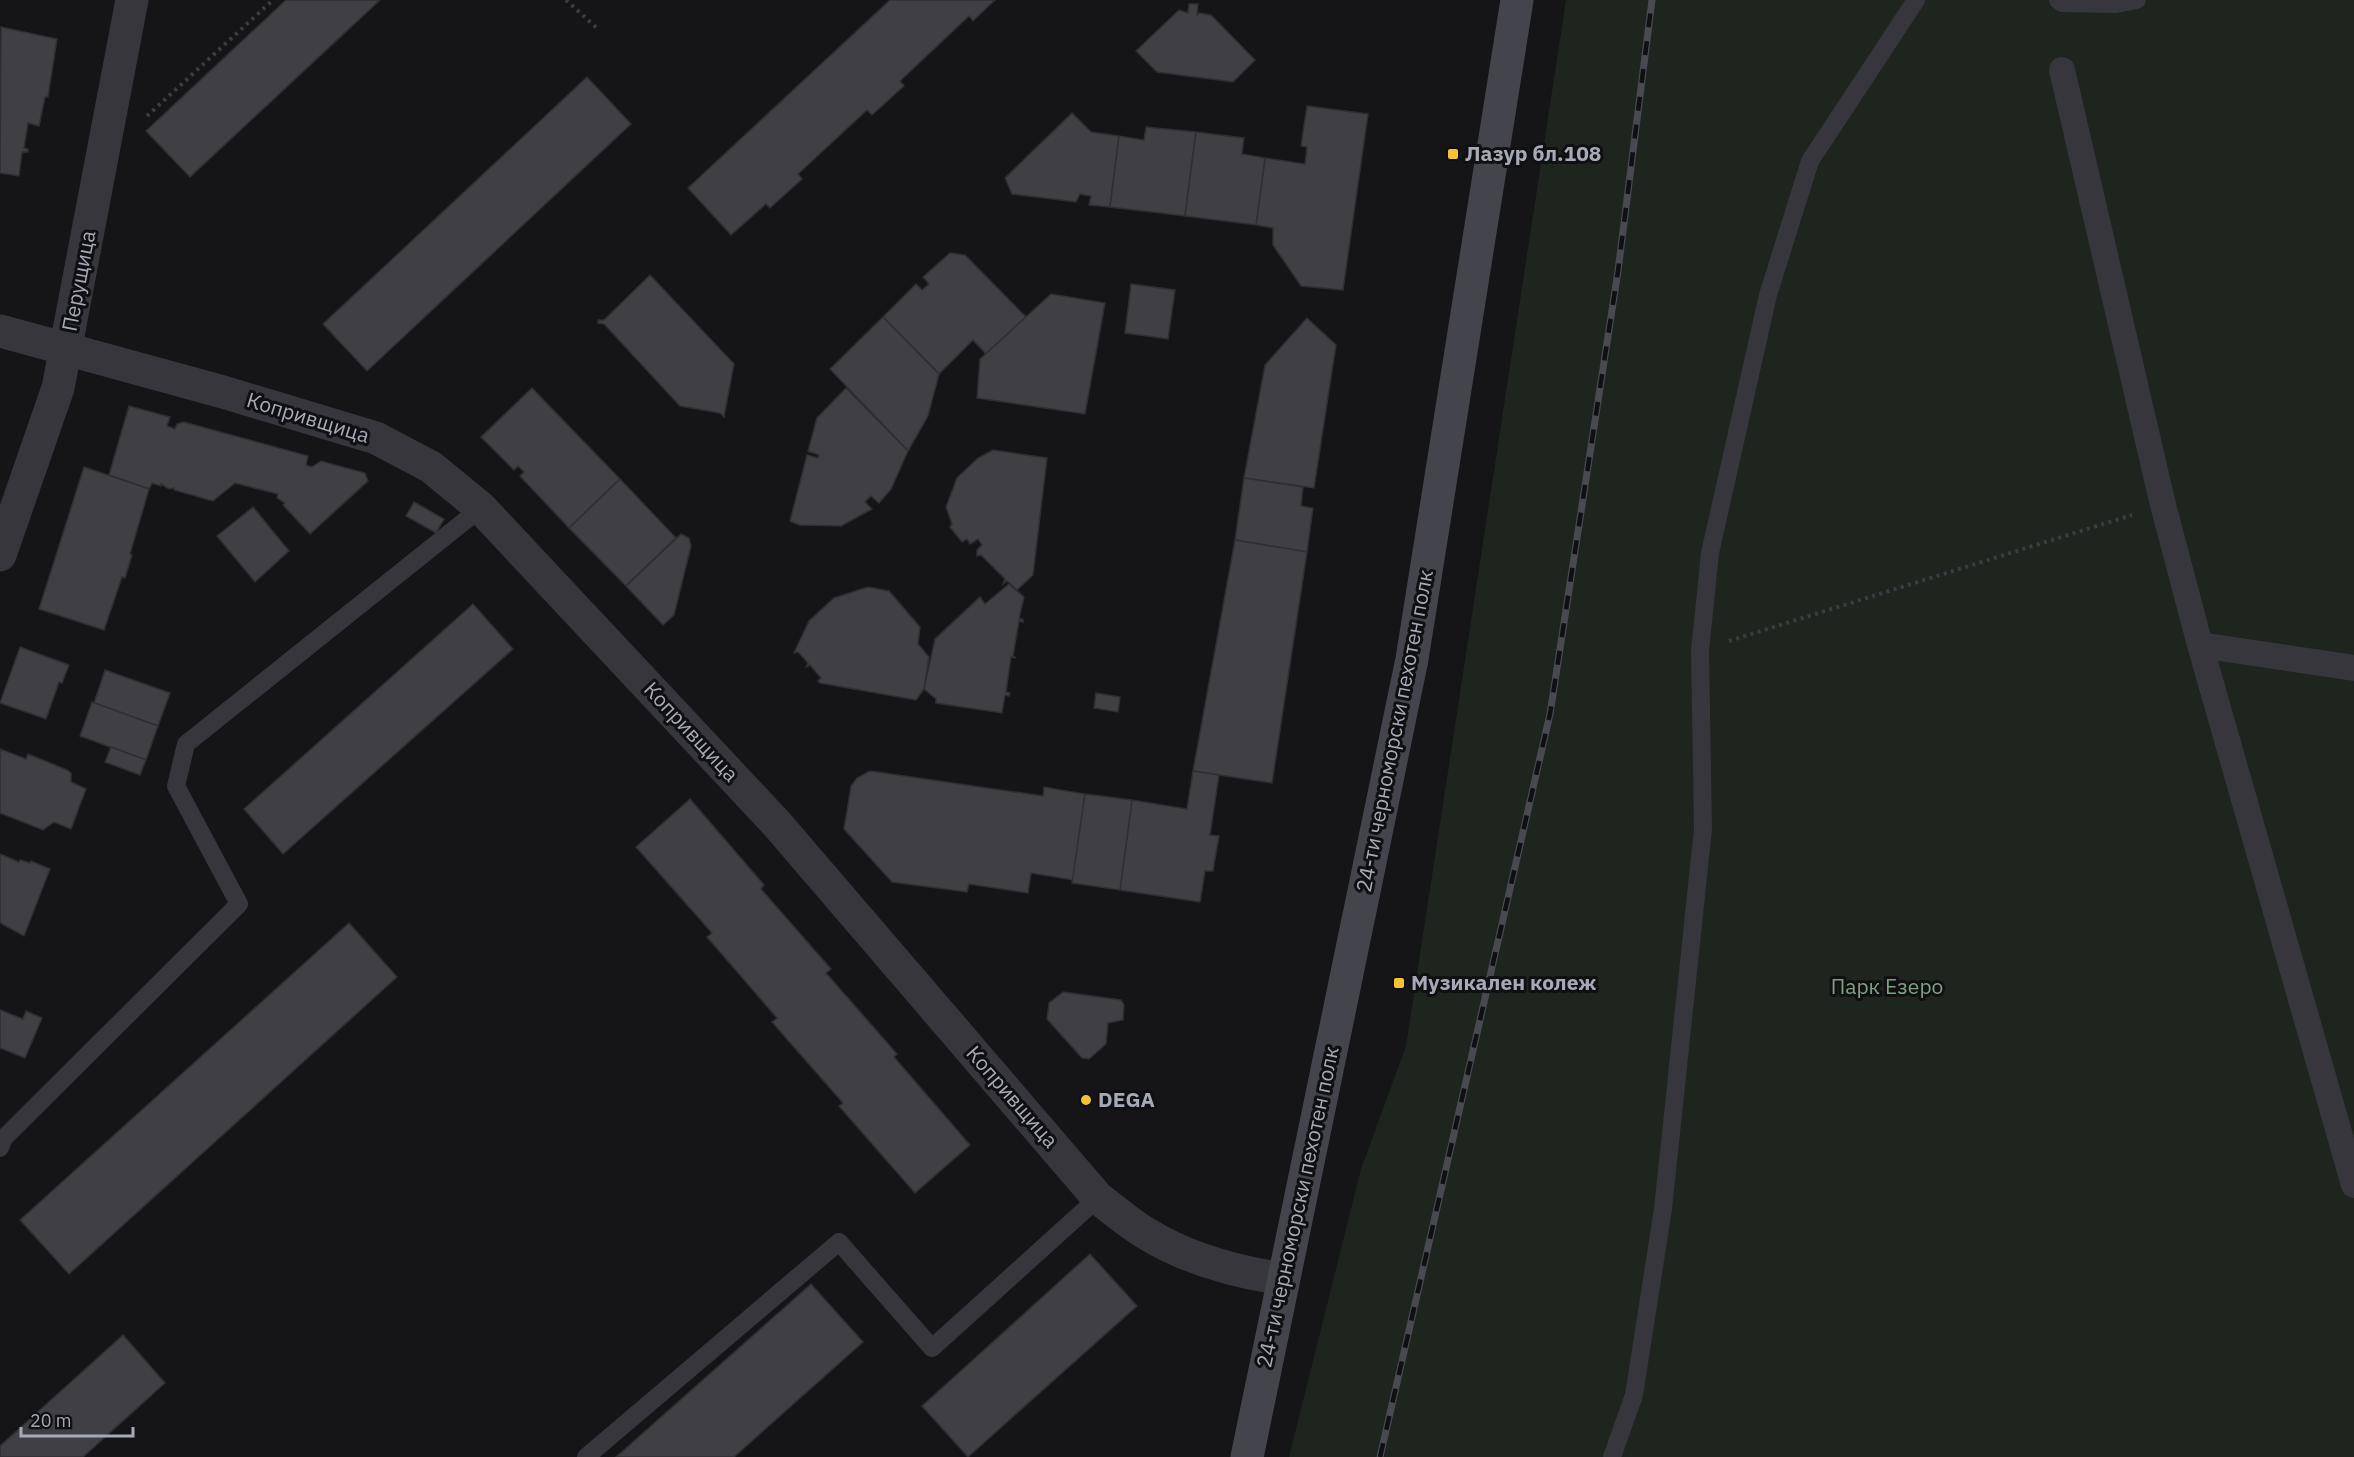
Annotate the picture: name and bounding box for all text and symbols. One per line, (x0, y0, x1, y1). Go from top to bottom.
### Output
place label: Лазур бл.108 (1465, 139, 1601, 167)
marker: Лазур бл.108 (1446, 147, 1460, 161)
street label: Перущица (55, 228, 102, 334)
street label: Копривщица (244, 385, 373, 449)
street label: 24-ти черноморски пехотен полк (1349, 567, 1439, 894)
street label: Копривщица (638, 675, 745, 787)
place label: Музикален колеж (1411, 968, 1596, 996)
park label: Парк Езеро (1831, 972, 1943, 1000)
marker: Музикален колеж (1392, 976, 1406, 990)
street label: Копривщица (961, 1039, 1065, 1153)
street label: 24-ти черноморски пехотен полк (1249, 1044, 1345, 1370)
place label: DEGA (1098, 1085, 1155, 1113)
marker: DEGA (1079, 1093, 1093, 1107)
scale bar (21, 1400, 134, 1438)
text: 20 m (30, 1409, 72, 1432)

